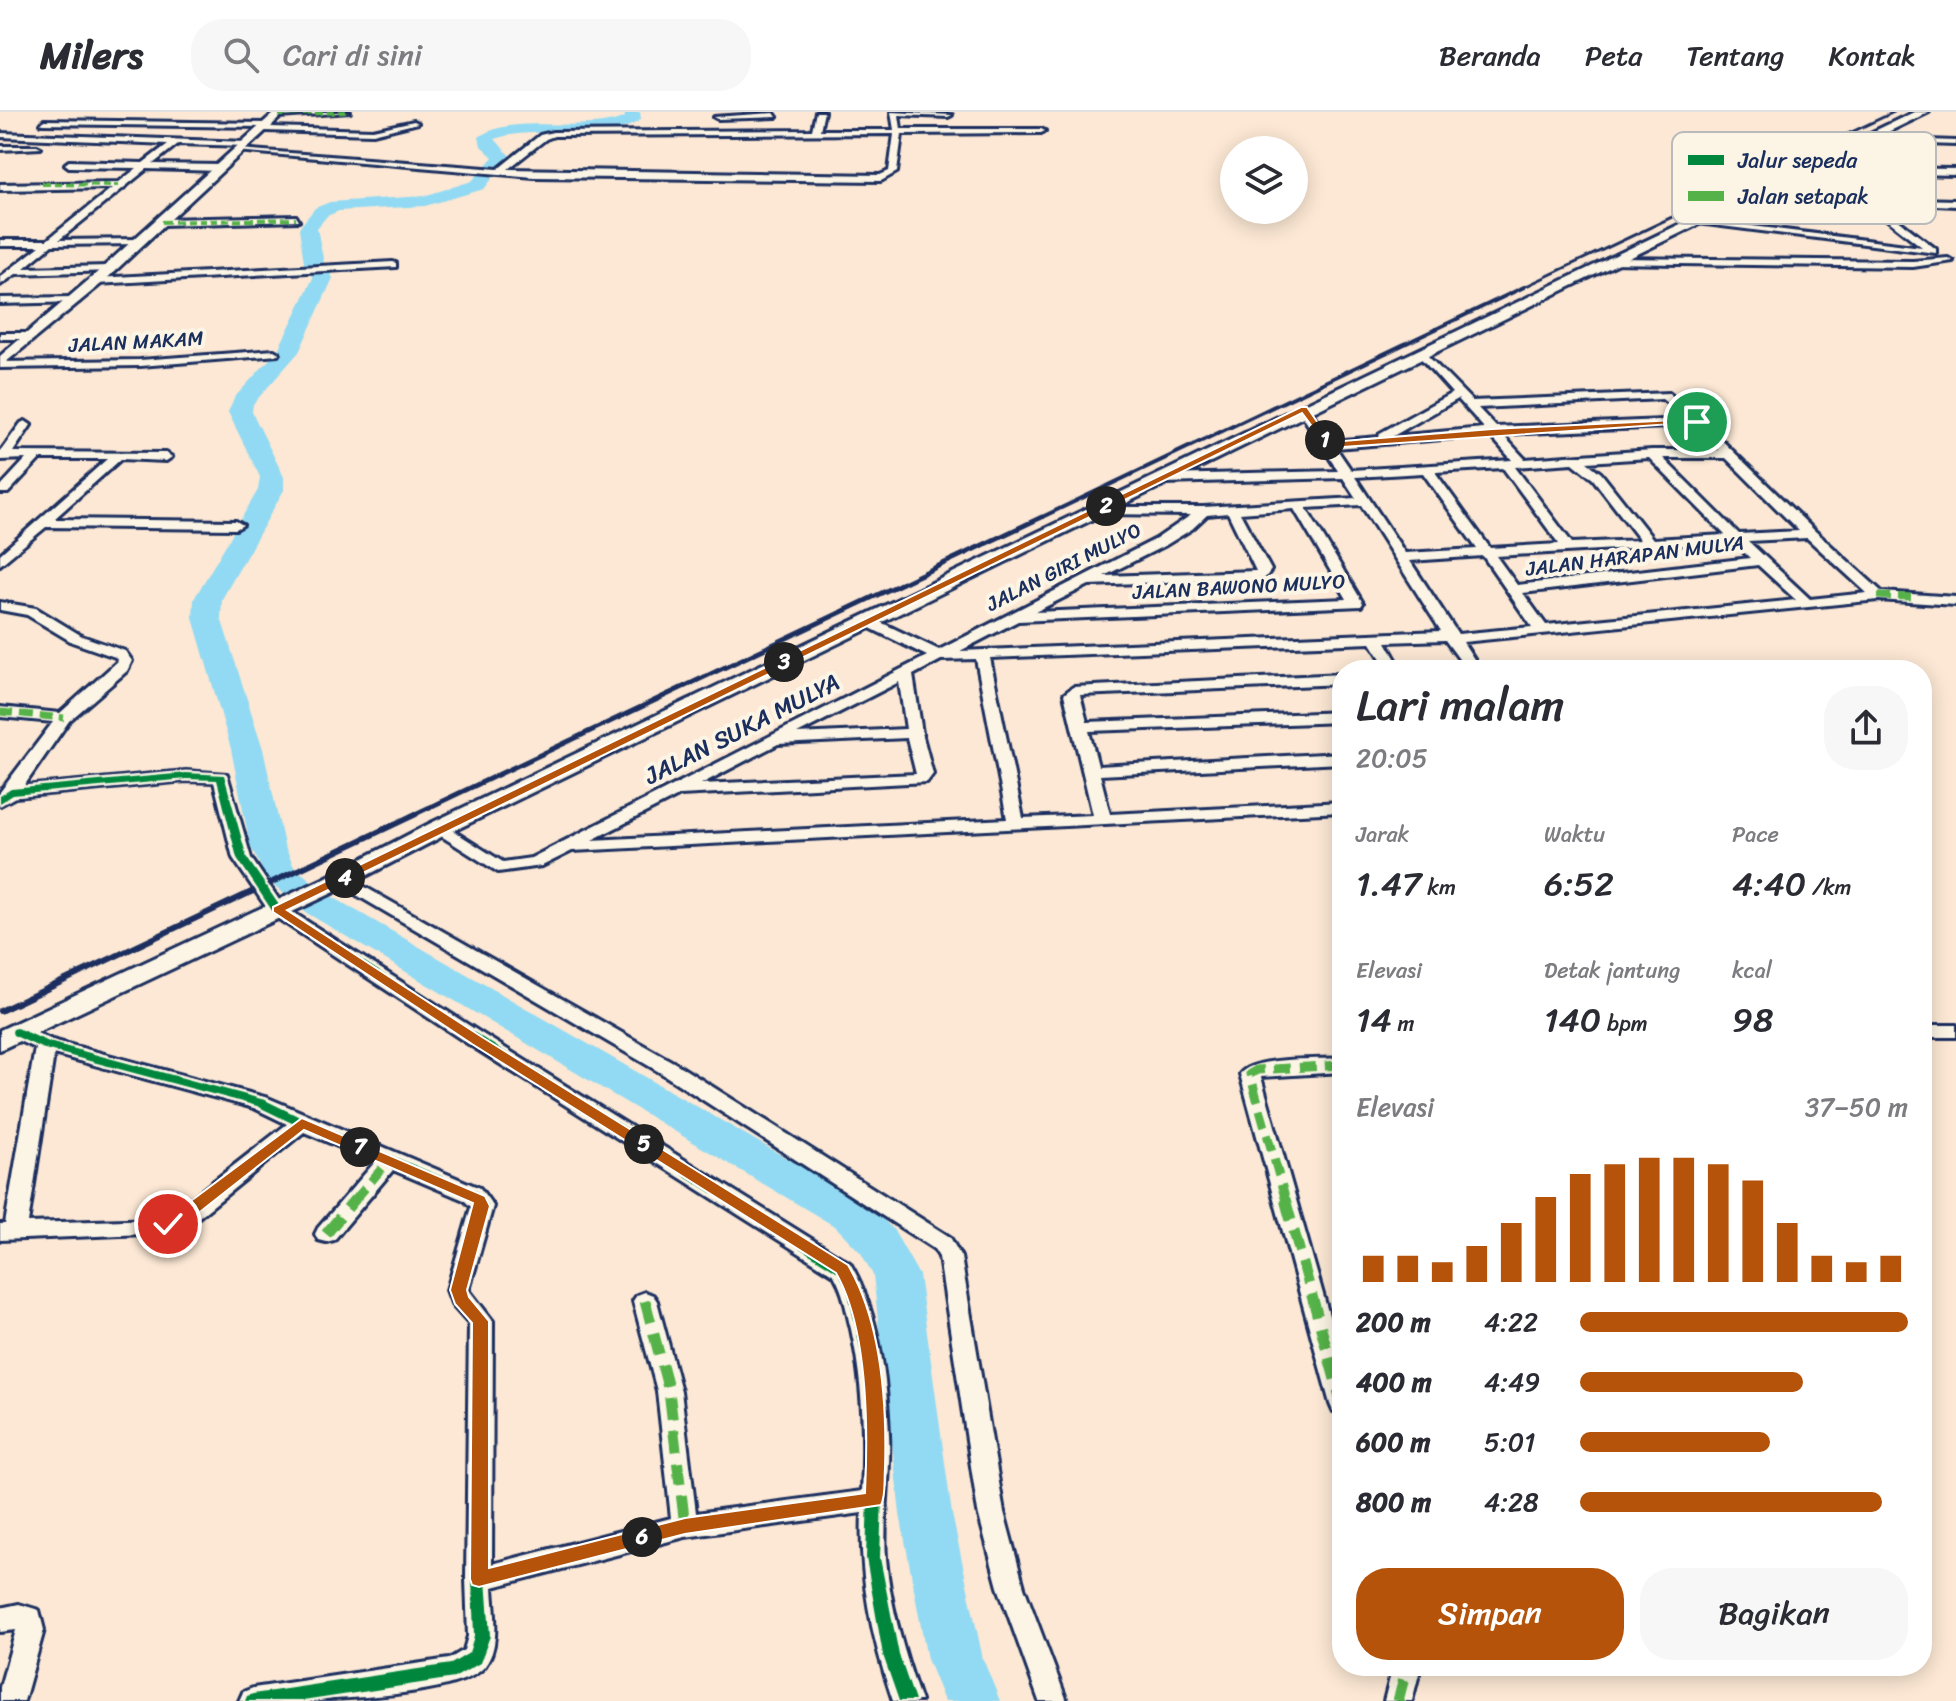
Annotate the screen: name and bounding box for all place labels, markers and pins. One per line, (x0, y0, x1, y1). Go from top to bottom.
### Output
pin (1663, 388, 1731, 456)
pin: 1 (1305, 420, 1345, 460)
pin: 2 (1086, 486, 1126, 526)
pin: 3 (764, 642, 804, 682)
pin: 4 (325, 858, 365, 898)
pin: 5 (624, 1124, 664, 1164)
pin: 7 (340, 1127, 380, 1167)
pin (134, 1190, 202, 1258)
pin: 6 (622, 1517, 662, 1557)

